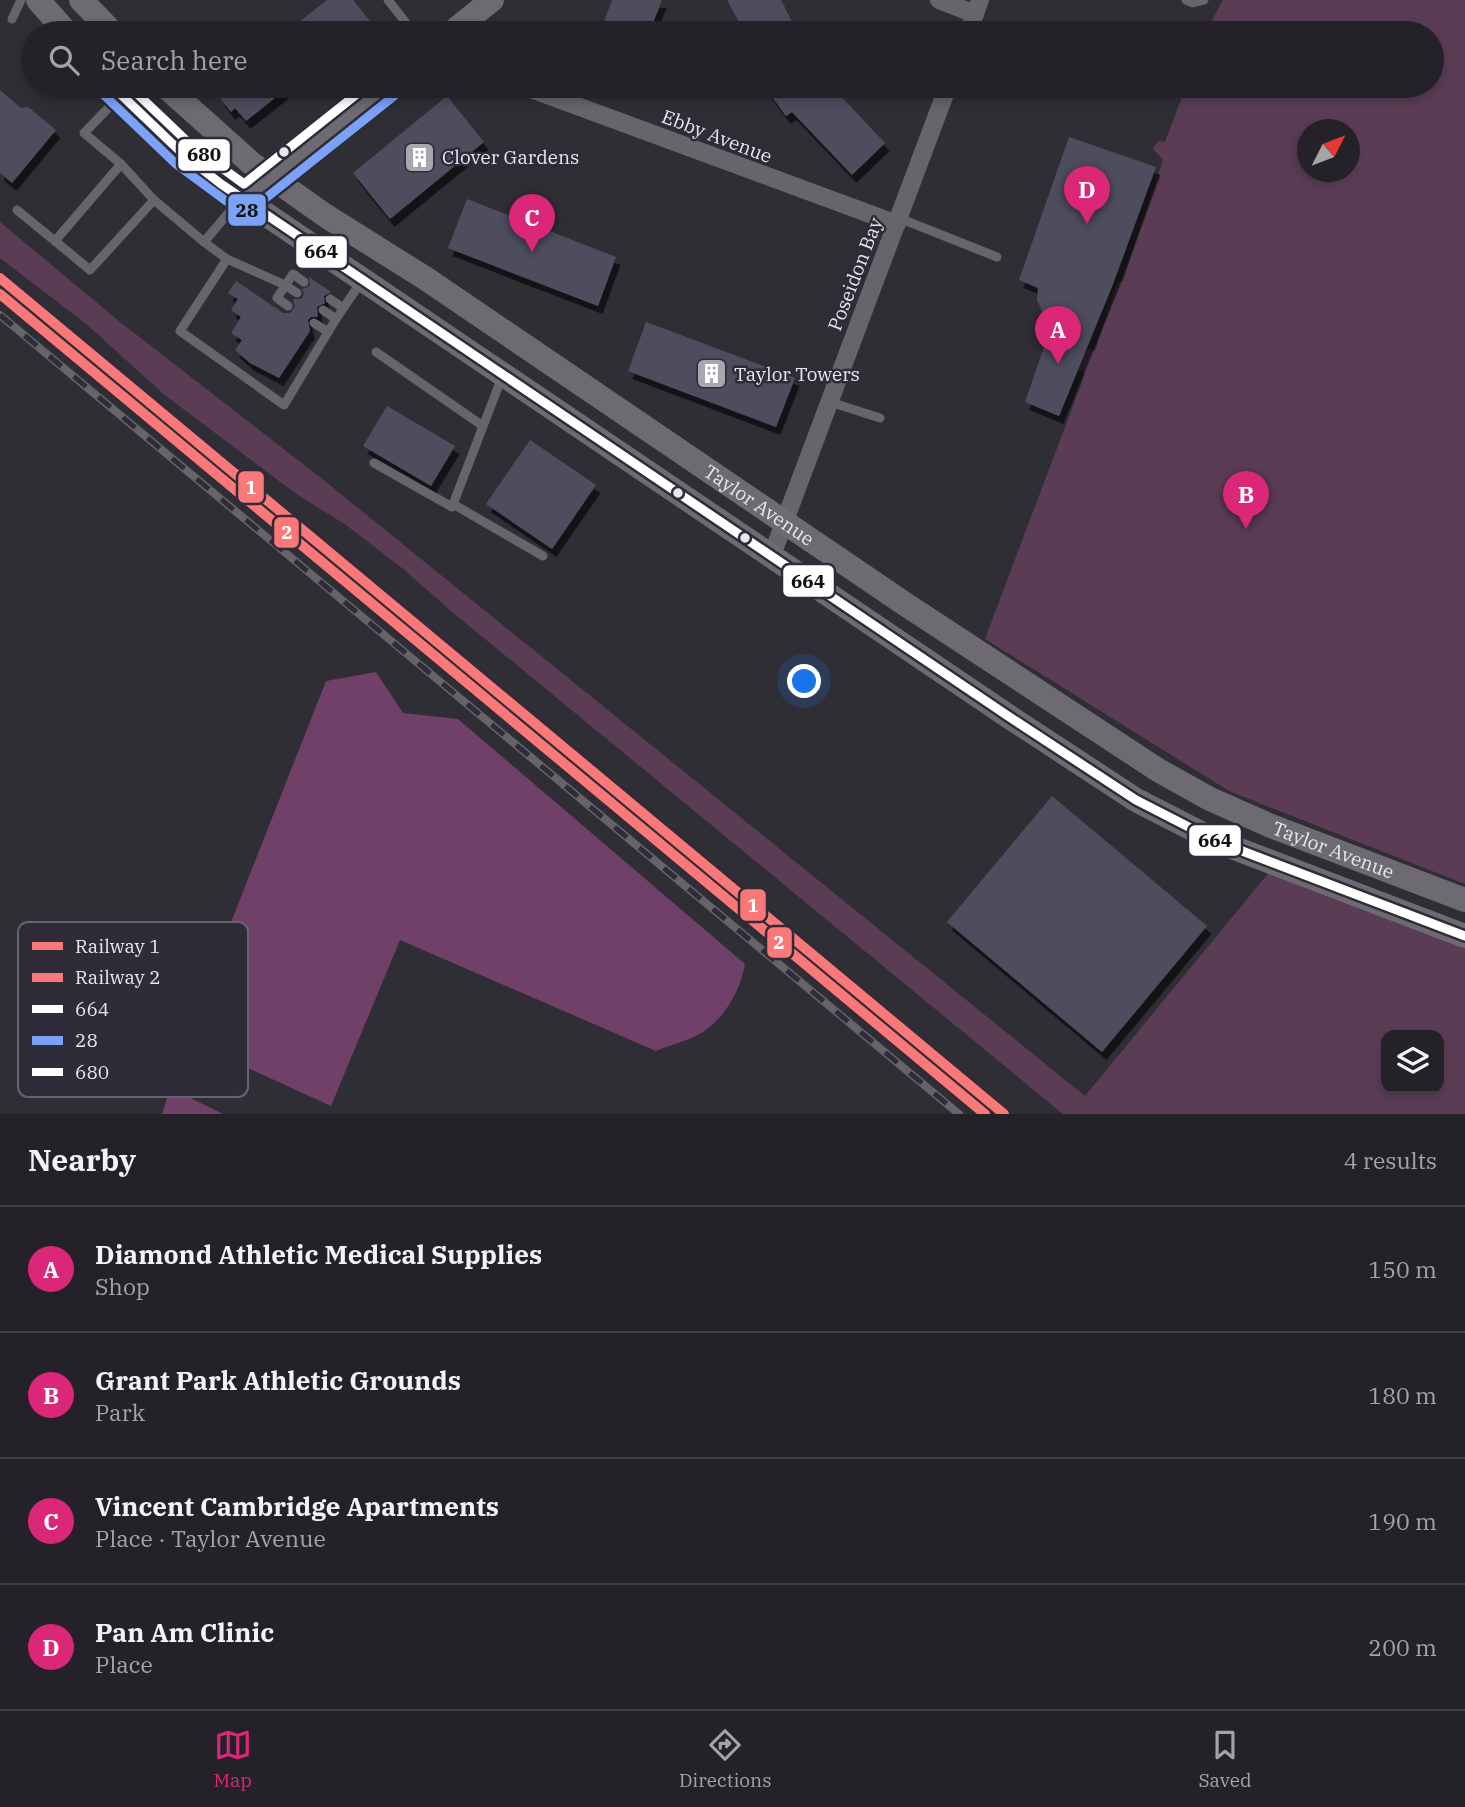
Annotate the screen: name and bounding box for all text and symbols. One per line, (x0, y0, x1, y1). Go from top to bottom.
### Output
search box (21, 21, 1444, 98)
icon: search (45, 41, 83, 79)
text: Search here (101, 43, 247, 77)
street label: Ebby Avenue (658, 104, 776, 168)
north arrow (1297, 119, 1360, 182)
line badge: 680 (177, 138, 231, 172)
building icon: Clover Gardens (402, 140, 436, 174)
text: 680 (187, 142, 221, 166)
unlabelled marker (277, 145, 291, 159)
place label: Clover Gardens (442, 145, 579, 169)
pin: D (1064, 166, 1110, 224)
line badge: 28 (227, 193, 267, 227)
pin: C (509, 194, 555, 252)
text: 28 (236, 198, 258, 222)
street label: Poseidon Bay (822, 213, 888, 334)
line badge: 664 (295, 235, 348, 269)
text: 664 (304, 239, 338, 263)
pin: A (1035, 306, 1081, 364)
building icon: Taylor Towers (694, 357, 728, 391)
place label: Taylor Towers (734, 362, 860, 386)
street label: Taylor Avenue (699, 459, 819, 551)
line badge: 1 (237, 470, 265, 504)
pin: B (1223, 471, 1269, 529)
text: 1 (245, 475, 257, 499)
unlabelled marker (671, 486, 685, 500)
line badge: 2 (273, 516, 300, 549)
text: 2 (281, 520, 293, 544)
unlabelled marker (738, 531, 752, 545)
line badge: 664 (782, 564, 835, 598)
text: 664 (791, 569, 825, 593)
your location (787, 664, 821, 698)
street label: Taylor Avenue (1269, 816, 1398, 884)
line badge: 664 (1188, 824, 1242, 857)
text: 664 (1198, 828, 1232, 852)
line badge: 1 (739, 888, 767, 922)
text: 1 (747, 893, 759, 917)
legend (18, 922, 248, 1097)
line badge: 2 (766, 926, 793, 959)
text: 2 (773, 930, 785, 954)
text: Railway 1 (75, 934, 161, 958)
text: Railway 2 (75, 965, 161, 989)
text: 664 (75, 997, 109, 1021)
text: 28 (75, 1028, 98, 1052)
map controls (1381, 1030, 1444, 1093)
button: layers (1381, 1030, 1444, 1093)
text: 680 (75, 1060, 109, 1084)
text: Nearby (28, 1140, 136, 1179)
text: 4 results (1344, 1145, 1437, 1175)
text: Diamond Athletic Medical Supplies (95, 1237, 542, 1271)
text: A (43, 1254, 59, 1284)
text: 150 m (1368, 1254, 1437, 1284)
text: Shop (95, 1271, 150, 1301)
text: Grant Park Athletic Grounds (95, 1363, 461, 1397)
text: B (43, 1380, 59, 1410)
text: 180 m (1368, 1380, 1437, 1410)
text: Park (95, 1397, 145, 1427)
text: Vincent Cambridge Apartments (95, 1489, 499, 1523)
text: C (43, 1506, 59, 1536)
text: 190 m (1368, 1506, 1437, 1536)
text: Place · Taylor Avenue (95, 1523, 326, 1553)
text: Pan Am Clinic (95, 1615, 274, 1649)
text: D (42, 1632, 60, 1662)
text: 200 m (1368, 1632, 1437, 1662)
text: Place (95, 1649, 153, 1679)
tab: Map (213, 1726, 252, 1792)
tab: Directions (679, 1726, 772, 1792)
tab: Saved (1198, 1726, 1252, 1792)

